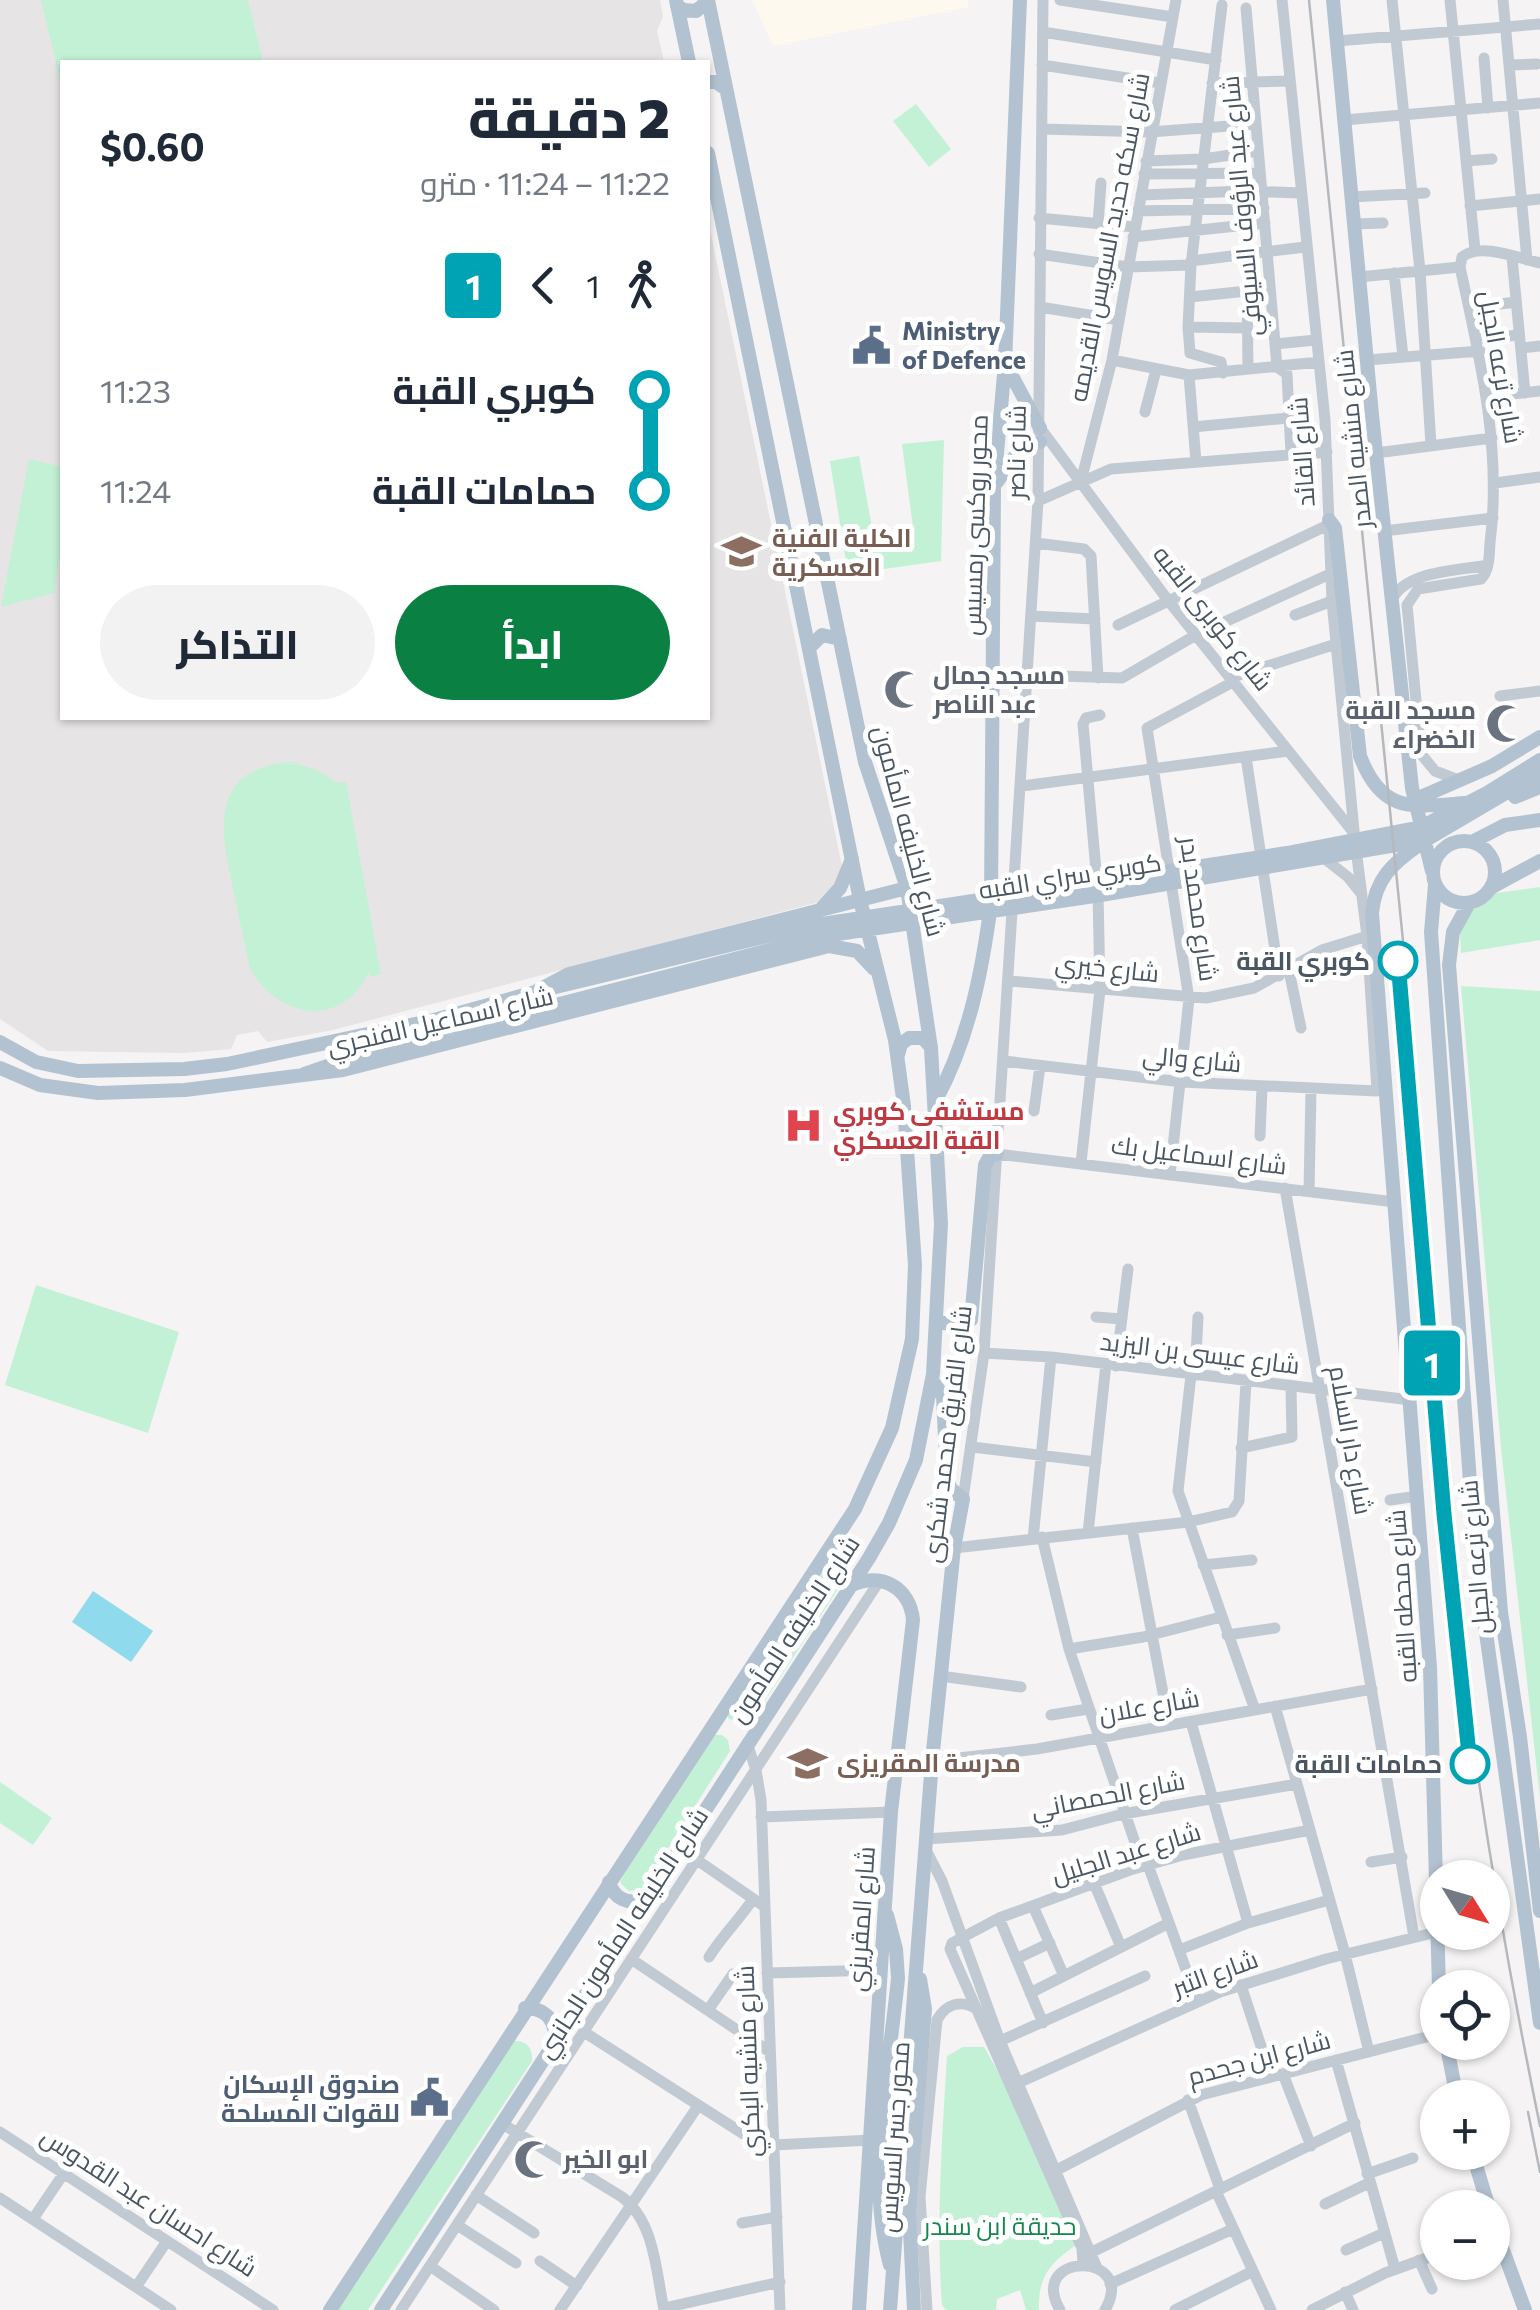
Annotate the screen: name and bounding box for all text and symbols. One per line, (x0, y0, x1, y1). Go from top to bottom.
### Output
street label: شارع سكه حديد السويس القديمه (1061, 70, 1158, 405)
street label: شارع عبد الرؤوف السيوفي (1214, 74, 1272, 338)
text: 2 دقيقة (468, 82, 670, 149)
text: $0.60 (100, 122, 205, 169)
text: 11:22 – 11:24 · مترو (420, 162, 670, 202)
icon: back (516, 258, 571, 313)
icon: walk (615, 258, 670, 313)
text: 1 (465, 264, 481, 307)
text: 1 (586, 265, 600, 305)
street label: شارع ترعه الجبل (1471, 288, 1530, 446)
place label: Ministry of Defence (902, 315, 1026, 374)
public building icon: Ministry of Defence (851, 324, 893, 366)
street label: شارع منشيه الصدر (1328, 348, 1380, 532)
text: كوبري القبة (393, 365, 596, 412)
text: 11:23 (100, 370, 171, 410)
street label: شارع القائد (1282, 396, 1323, 508)
street label: شارع ناصر (999, 405, 1034, 502)
street label: محور روكسى رمسيس (955, 414, 994, 636)
text: حمامات القبة (372, 465, 596, 512)
text: 11:24 (100, 470, 171, 510)
place label: الكلية الفنية العسكرية (772, 522, 912, 582)
school or university icon: الكلية الفنية العسكرية (721, 531, 763, 573)
street label: شارع كوبرى القبه (1145, 539, 1280, 698)
button: التذاكر (100, 585, 375, 700)
button: ابدأ (395, 585, 670, 700)
place label: مسجد جمال عبد الناصر (932, 659, 1065, 719)
mosque icon: مسجد جمال عبد الناصر (882, 668, 924, 710)
place label: مسجد القبة الخضراء (1345, 694, 1476, 754)
mosque icon: مسجد القبة الخضراء (1485, 703, 1527, 745)
street label: شارع الخليفه المأمون (864, 722, 953, 940)
street label: شارع محمد بدر (1172, 832, 1225, 984)
street label: كوبري سراي القبه (976, 846, 1164, 910)
marker: كوبري القبة (1379, 942, 1417, 980)
place label: كوبري القبة (1236, 945, 1370, 982)
street label: شارع خيري (1053, 947, 1161, 993)
street label: شارع اسماعيل الفنجري (324, 979, 557, 1066)
street label: شارع والي (1141, 1039, 1243, 1083)
place label: مستشفى كوبري القبة العسكري (833, 1095, 1025, 1161)
hospital icon: مستشفى كوبري القبة العسكري (782, 1104, 824, 1146)
street label: شارع اسماعيل بك (1109, 1128, 1288, 1183)
street label: شارع الفريق محمد شكرى (915, 1303, 980, 1565)
street label: شارع عيسى بن اليزيد (1098, 1325, 1302, 1382)
line badge: 1 (1400, 1330, 1464, 1396)
text: 1 (1424, 1342, 1440, 1385)
street label: شارع دار السلام (1320, 1363, 1380, 1517)
street label: شارع ترعه الجبل (1452, 1478, 1499, 1636)
street label: شارع محطه القبه (1380, 1508, 1425, 1684)
street label: شارع الخليفه المأمون (721, 1529, 867, 1729)
street label: شارع علان (1096, 1681, 1202, 1732)
school or university icon: مدرسة المقريزى (786, 1742, 828, 1784)
marker: حمامات القبة (1451, 1745, 1489, 1783)
place label: مدرسة المقريزى (837, 1747, 1021, 1778)
place label: حمامات القبة (1295, 1748, 1442, 1778)
street label: شارع الحمصاني (1028, 1764, 1189, 1830)
street label: شارع الخليفه المأمون الجانبي (529, 1802, 718, 2067)
street label: شارع عبد الجليل (1047, 1815, 1205, 1892)
street label: شارع المقريزي (840, 1845, 886, 1993)
north arrow (1420, 1860, 1510, 1950)
map controls (1420, 1860, 1510, 2280)
street label: شارع التبر (1166, 1943, 1263, 2005)
street label: شارع منشيه البكري (729, 1964, 771, 2158)
button: locate (1420, 1970, 1510, 2060)
street label: شارع ابن جحدم (1184, 2024, 1335, 2094)
street label: محور جسر السويس (871, 2040, 916, 2234)
place label: صندوق الإسكان للقوات المسلحة (221, 2068, 400, 2128)
public building icon: صندوق الإسكان للقوات المسلحة (409, 2077, 451, 2119)
button: + (1420, 2080, 1510, 2170)
street label: شارع احسان عبد القدوس (34, 2120, 263, 2285)
mosque icon: ابو الخير (512, 2138, 554, 2180)
place label: ابو الخير (562, 2143, 648, 2174)
button: − (1420, 2190, 1510, 2280)
park label: حديقة ابن سندر (922, 2210, 1076, 2241)

